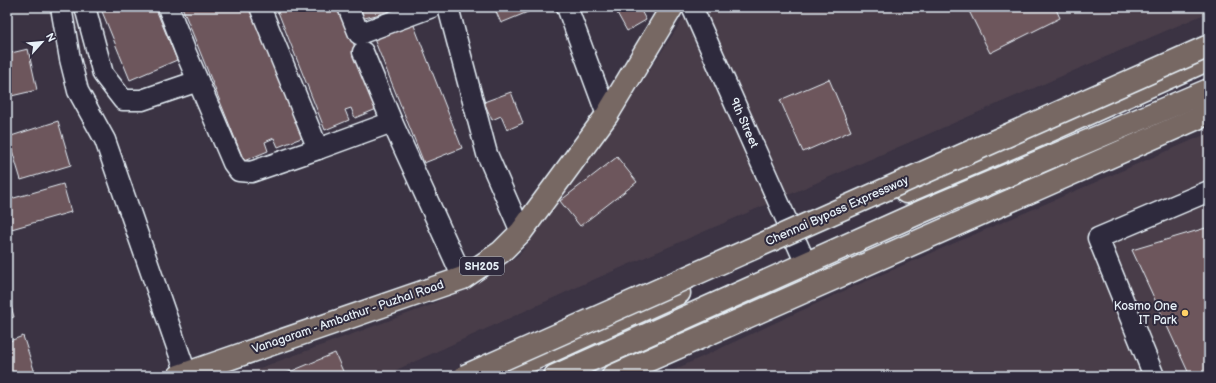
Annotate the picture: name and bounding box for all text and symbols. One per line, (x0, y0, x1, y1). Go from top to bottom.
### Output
north arrow (22, 22, 62, 62)
text: N (43, 31, 58, 44)
street label: 9th Street (726, 96, 762, 151)
street label: Chennai Bypass Expressway (763, 172, 911, 249)
road number: SH205 (460, 257, 504, 275)
street label: Vanagaram - Ambathur - Puzhal Road (250, 277, 446, 357)
place label: Kosmo One IT Park (1114, 299, 1177, 328)
marker: Kosmo One IT Park (1180, 308, 1190, 318)

